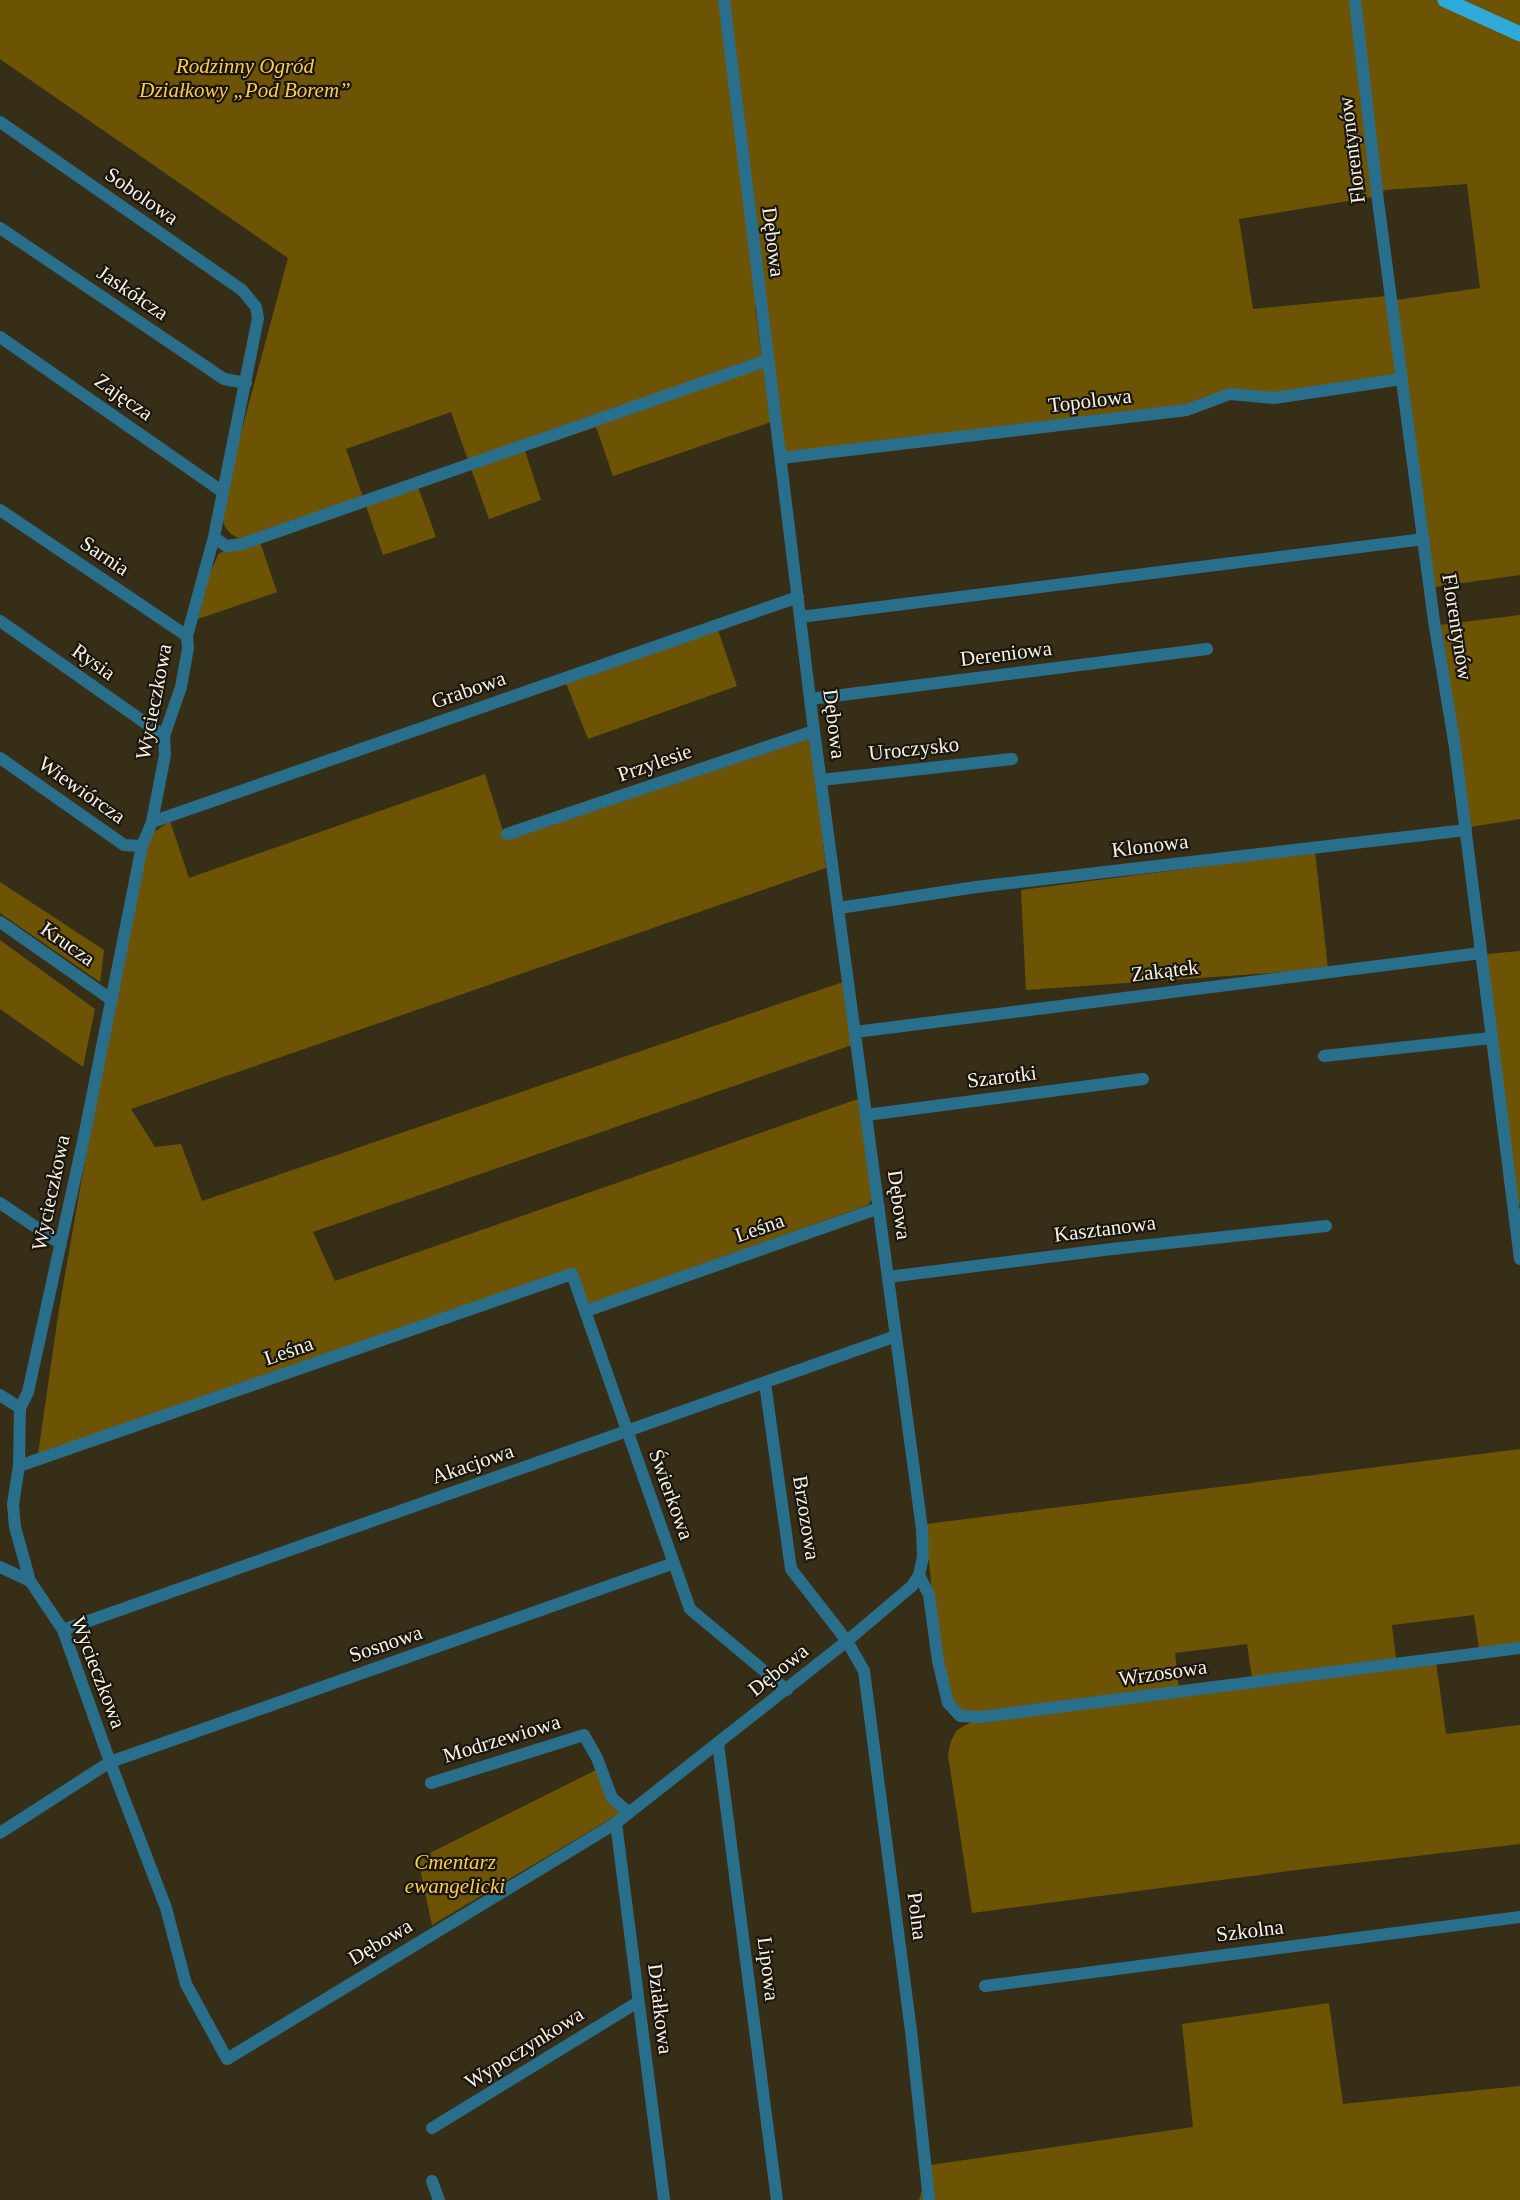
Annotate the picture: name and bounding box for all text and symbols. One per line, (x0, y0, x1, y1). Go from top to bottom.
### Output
park label: Rodzinny Ogród Działkowy „Pod Borem” (139, 54, 351, 104)
street label: Florentynów (1334, 95, 1372, 205)
street label: Sobolowa (99, 163, 183, 231)
street label: Dębowa (755, 206, 789, 278)
street label: Jaskółcza (92, 261, 172, 327)
street label: Zajęcza (89, 369, 157, 427)
street label: Topolowa (1047, 384, 1133, 420)
street label: Sarnia (75, 532, 133, 582)
street label: Florentynów (1435, 572, 1477, 682)
street label: Dereniowa (959, 637, 1053, 673)
street label: Rysia (67, 639, 119, 687)
street label: Wycieczkowa (131, 642, 179, 762)
street label: Grabowa (429, 667, 509, 715)
street label: Dębowa (816, 688, 850, 760)
street label: Uroczysko (867, 733, 961, 767)
street label: Przylesie (615, 740, 695, 788)
street label: Wiewiórcza (33, 752, 129, 830)
street label: Klonowa (1110, 830, 1190, 864)
street label: Krucza (35, 917, 99, 973)
street label: Zakątek (1130, 955, 1200, 989)
street label: Szarotki (966, 1061, 1038, 1095)
street label: Wycieczkowa (27, 1133, 77, 1253)
street label: Dębowa (881, 1169, 915, 1241)
street label: Leśna (732, 1209, 788, 1249)
street label: Kasztanowa (1053, 1211, 1157, 1249)
street label: Leśna (261, 1332, 317, 1372)
street label: Akacjowa (429, 1439, 517, 1491)
street label: Świerkowa (642, 1446, 698, 1544)
street label: Brzozowa (786, 1474, 824, 1562)
street label: Wycieczkowa (64, 1614, 130, 1732)
street label: Sosnowa (346, 1621, 426, 1669)
street label: Dębowa (744, 1639, 814, 1703)
street label: Wrzosowa (1117, 1655, 1209, 1693)
street label: Modrzewiowa (440, 1710, 564, 1770)
park label: Cmentarz ewangelicki (405, 1850, 505, 1900)
street label: Polna (901, 1891, 931, 1941)
street label: Dębowa (345, 1914, 417, 1972)
street label: Szkolna (1215, 1915, 1285, 1949)
street label: Lipowa (751, 1936, 783, 2002)
street label: Działkowa (641, 1962, 677, 2056)
street label: Wypoczynkowa (461, 2002, 589, 2096)

